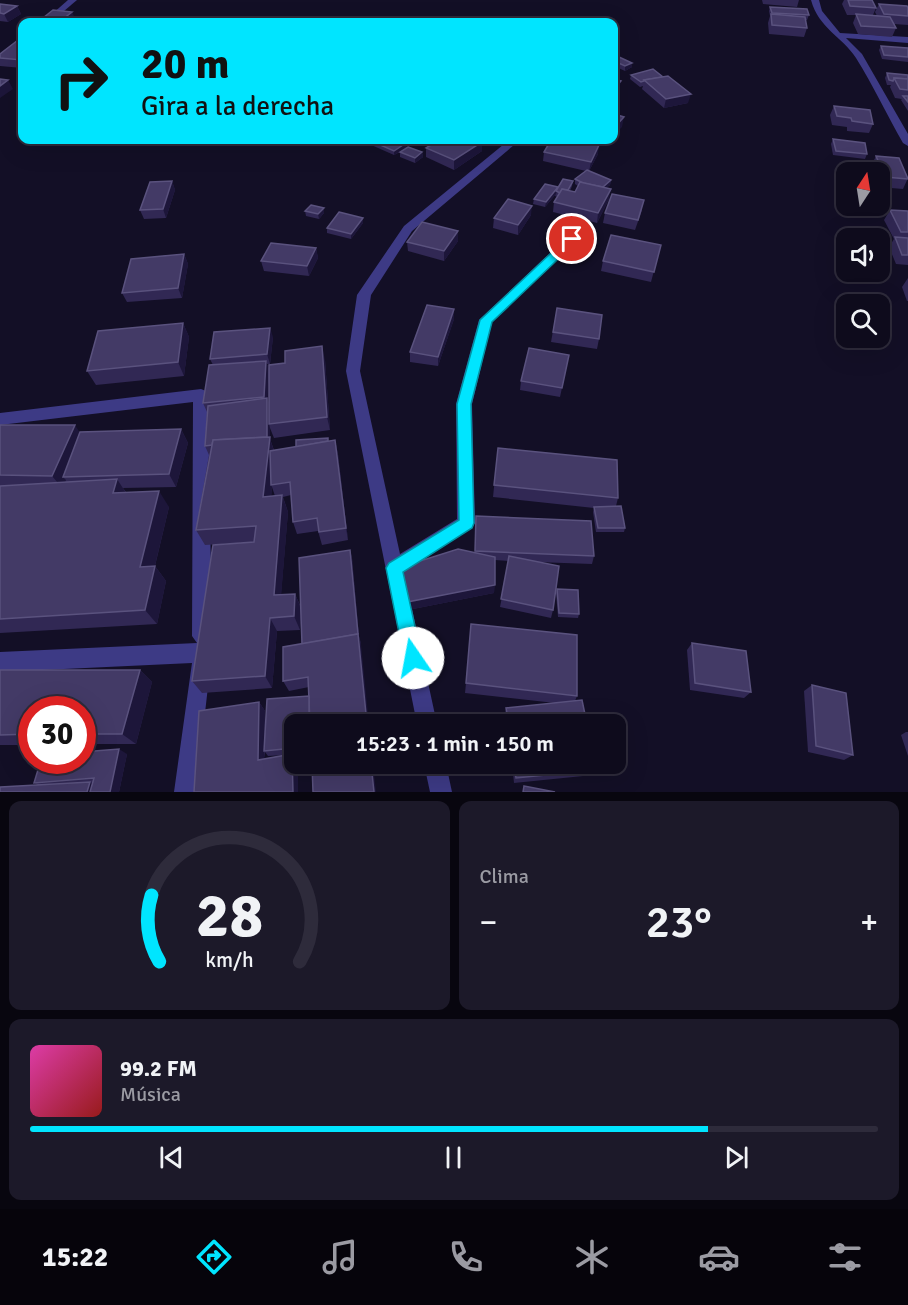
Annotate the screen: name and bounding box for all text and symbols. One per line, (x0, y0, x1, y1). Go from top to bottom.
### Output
text: 20 m (141, 39, 230, 90)
icon: right (42, 42, 120, 120)
text: Gira a la derecha (141, 90, 334, 123)
north arrow (836, 162, 890, 216)
map controls (836, 162, 890, 348)
pin (546, 213, 597, 264)
icon: arrive (555, 222, 588, 255)
button: sound (836, 228, 890, 282)
button: search (836, 294, 890, 348)
position arrow (381, 626, 445, 690)
speed limit sign: 30 (18, 696, 96, 774)
text: 15:23 · 1 min · 150 m (356, 730, 554, 757)
text: Clima (480, 864, 529, 889)
text: 28 (196, 877, 263, 954)
text: 23° (646, 895, 712, 950)
text: − (480, 902, 497, 943)
text: + (860, 902, 878, 943)
text: km/h (205, 948, 254, 974)
text: 99.2 FM (120, 1055, 197, 1082)
text: Música (120, 1082, 181, 1107)
icon: previous (155, 1141, 188, 1174)
icon: pause (437, 1141, 470, 1174)
icon: next (720, 1141, 753, 1174)
icon: directions (193, 1236, 235, 1278)
icon: music (319, 1236, 361, 1278)
icon: phone (445, 1236, 487, 1278)
icon: climate (571, 1236, 613, 1278)
icon: car (698, 1236, 740, 1278)
icon: filters (824, 1236, 866, 1278)
text: 15:22 (42, 1241, 108, 1274)

